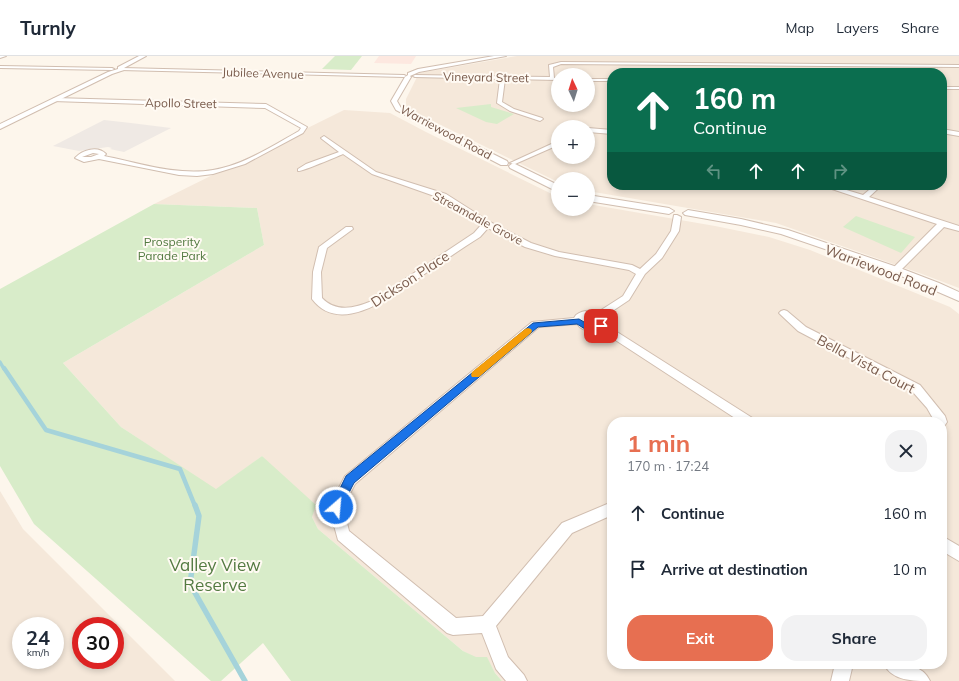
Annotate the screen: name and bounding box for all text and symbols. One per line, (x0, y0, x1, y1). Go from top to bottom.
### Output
text: Turnly (20, 16, 76, 40)
text: Map (785, 19, 814, 37)
text: Layers (836, 19, 879, 37)
text: Share (901, 19, 939, 37)
street label: Jubilee Avenue (222, 64, 304, 82)
north arrow (551, 68, 595, 112)
map controls (551, 68, 595, 216)
street label: Vineyard Street (443, 69, 529, 85)
text: 160 m (693, 81, 776, 116)
icon: ahead (627, 84, 679, 136)
street label: Apollo Street (145, 95, 217, 111)
street label: Warriewood Road (398, 102, 494, 162)
text: Continue (693, 116, 767, 139)
button: + (551, 120, 595, 164)
icon: left (703, 160, 725, 182)
icon: ahead (745, 160, 767, 182)
icon: ahead (787, 160, 809, 182)
icon: right (829, 160, 851, 182)
button: − (551, 172, 595, 216)
street label: Streamdale Grove (430, 188, 526, 248)
park label: Prosperity Parade Park (138, 234, 207, 263)
street label: Warriewood Road (822, 240, 940, 300)
street label: Dickson Place (367, 247, 453, 311)
pin (584, 309, 618, 343)
icon: arrive (590, 315, 612, 337)
street label: Bella Vista Court (814, 331, 918, 397)
text: 1 min (627, 428, 690, 458)
button: close (885, 430, 927, 472)
text: 170 m · 17:24 (627, 458, 709, 474)
position arrow (315, 486, 357, 528)
icon: ahead (627, 502, 649, 524)
text: Continue (661, 504, 724, 523)
text: 160 m (883, 504, 927, 523)
park label: Valley View Reserve (169, 554, 261, 595)
icon: arrive (627, 558, 649, 580)
text: Arrive at destination (661, 560, 808, 579)
text: 10 m (892, 560, 927, 579)
button: Exit (627, 615, 773, 661)
button: Share (781, 615, 927, 661)
speed limit sign: 30 (72, 617, 124, 669)
text: 24 (26, 625, 50, 650)
text: km/h (27, 646, 49, 659)

